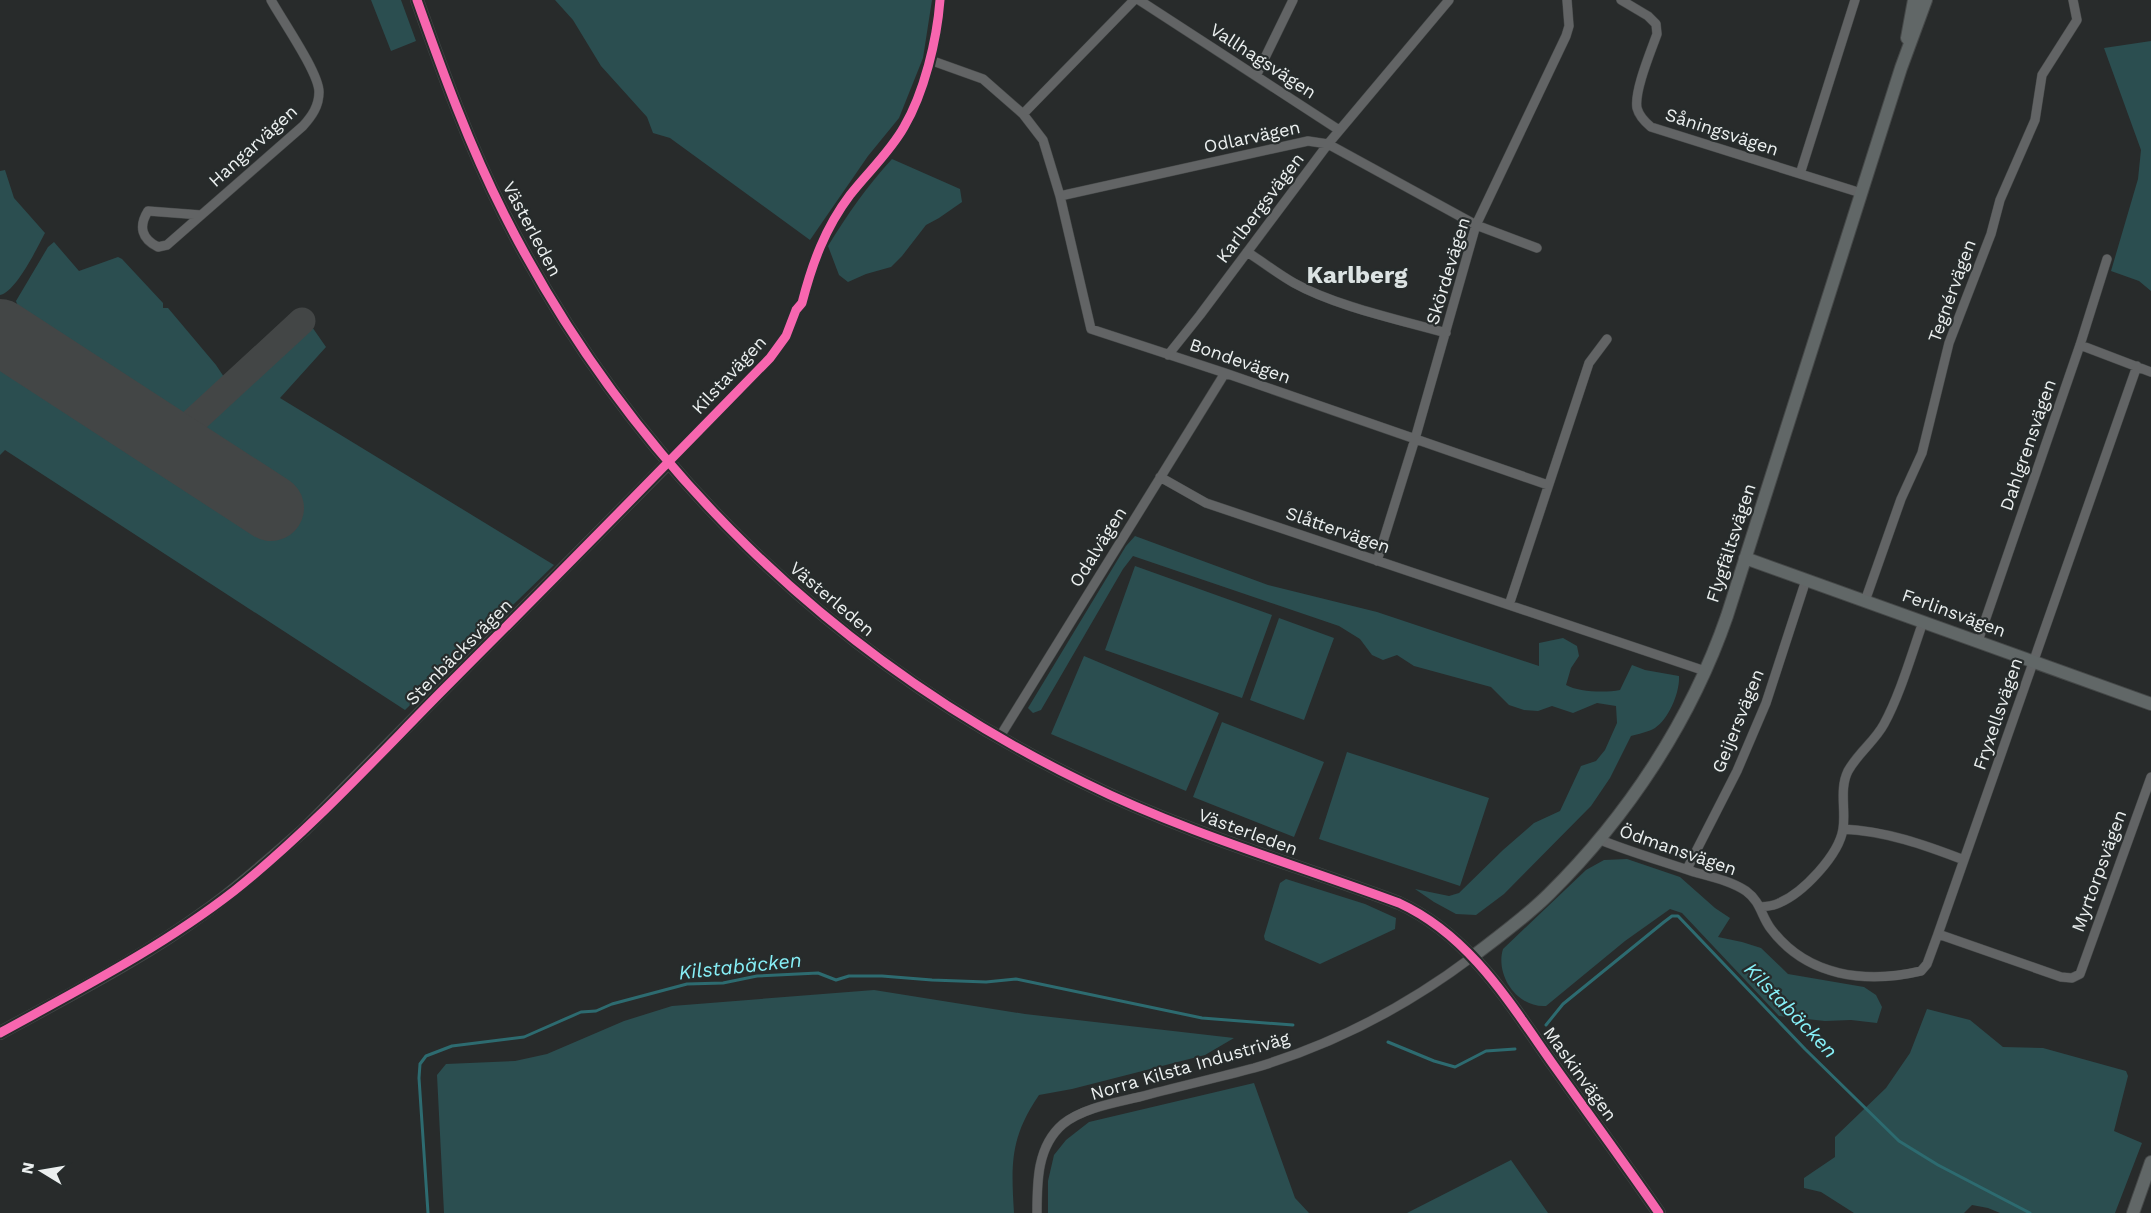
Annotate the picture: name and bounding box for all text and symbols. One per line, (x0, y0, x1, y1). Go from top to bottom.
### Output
street label: Vallhagsvägen (1206, 18, 1320, 103)
street label: Hangarvägen (204, 100, 301, 191)
street label: Såningsvägen (1663, 103, 1781, 160)
street label: Odlarvägen (1202, 116, 1302, 157)
street label: Karlbergsvägen (1211, 149, 1308, 267)
street label: Västerleden (499, 178, 566, 280)
street label: Skördevägen (1421, 215, 1474, 327)
street label: Tegnérvägen (1923, 236, 1980, 345)
district label: Karlberg (1306, 261, 1408, 289)
street label: Kilstavägen (687, 331, 770, 418)
street label: Bondevägen (1187, 333, 1293, 388)
street label: Dahlgrensvägen (1995, 376, 2060, 513)
street label: Flygfältsvägen (1701, 481, 1760, 605)
street label: Slåttervägen (1283, 502, 1393, 557)
street label: Odalvägen (1065, 503, 1130, 591)
street label: Västerleden (786, 557, 879, 640)
street label: Ferlinsvägen (1899, 584, 2009, 641)
street label: Stenbäcksvägen (401, 594, 516, 709)
street label: Fryxellsvägen (1969, 655, 2027, 773)
street label: Geijersvägen (1707, 666, 1768, 776)
street label: Västerleden (1196, 804, 1301, 859)
street label: Myrtorpsvägen (2067, 807, 2130, 935)
street label: Ödmansvägen (1617, 820, 1740, 879)
water label: Kilstabäcken (677, 948, 803, 984)
water label: Kilstabäcken (1739, 957, 1843, 1063)
street label: Maskinvägen (1539, 1023, 1622, 1125)
street label: Norra Kilsta Industriväg (1088, 1027, 1292, 1104)
north arrow (12, 1141, 72, 1201)
text: N (17, 1161, 38, 1176)

